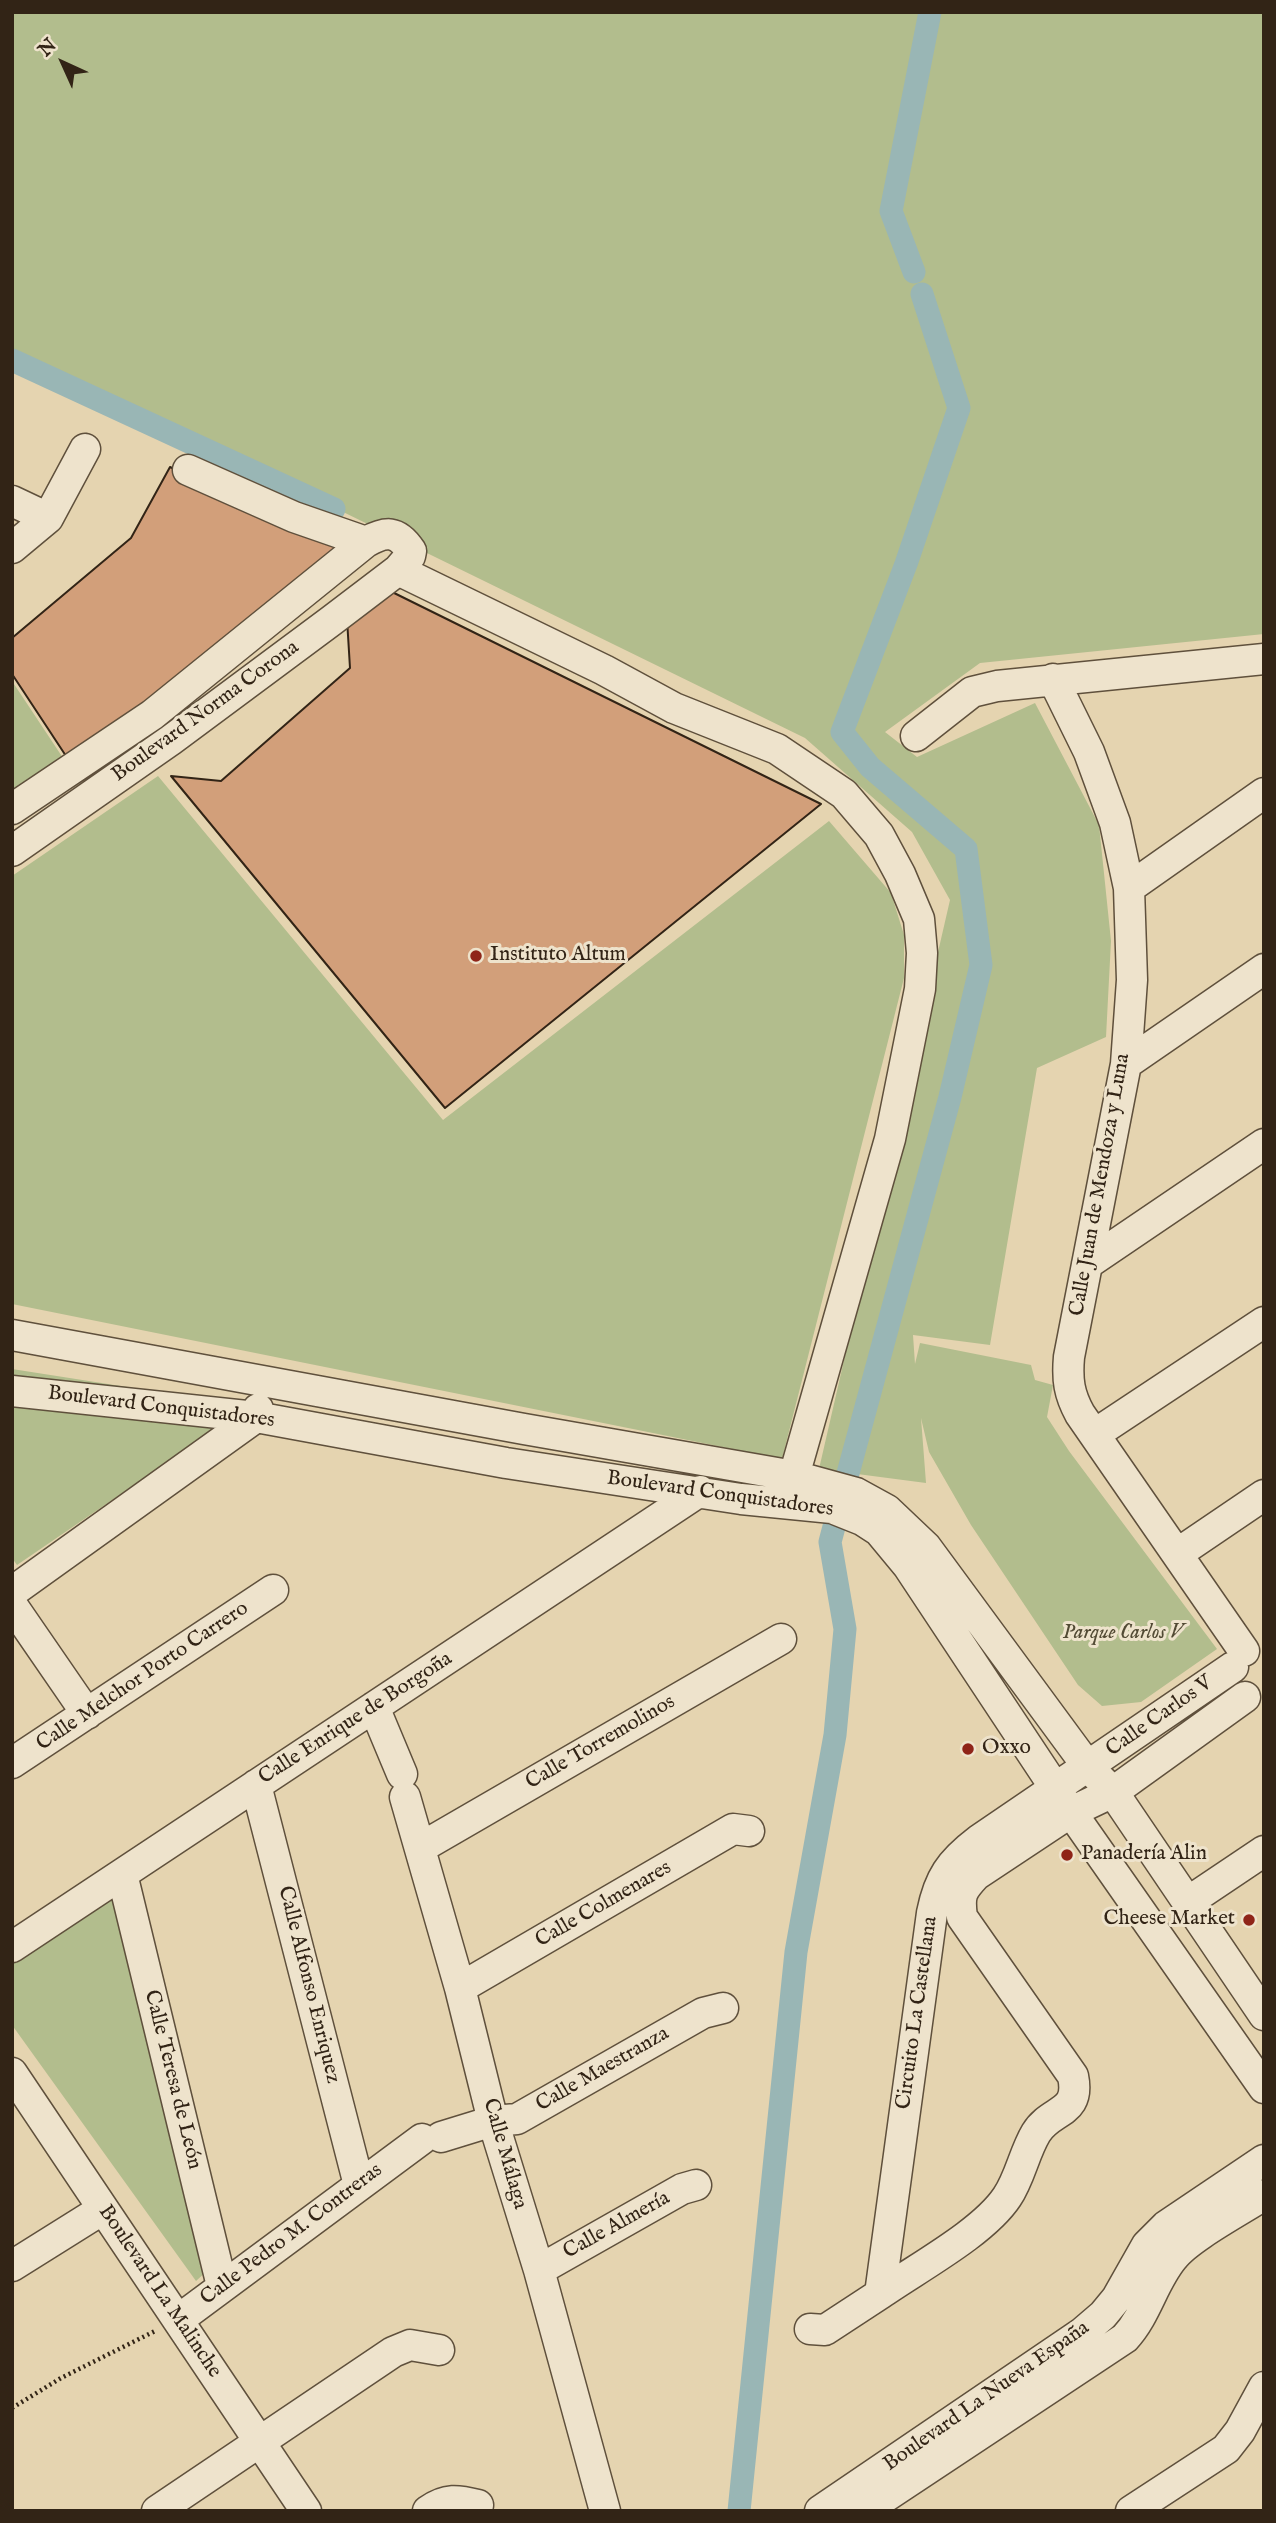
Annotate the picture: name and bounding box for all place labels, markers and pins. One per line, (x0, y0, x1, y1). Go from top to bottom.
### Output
place label: Instituto Altum (490, 943, 626, 969)
marker: Instituto Altum (468, 948, 484, 964)
place label: Oxxo (982, 1736, 1031, 1762)
marker: Oxxo (960, 1741, 976, 1757)
place label: Panadería Alin (1081, 1842, 1207, 1868)
marker: Panadería Alin (1059, 1847, 1075, 1863)
place label: Cheese Market (1104, 1907, 1235, 1933)
marker: Cheese Market (1241, 1912, 1257, 1928)

